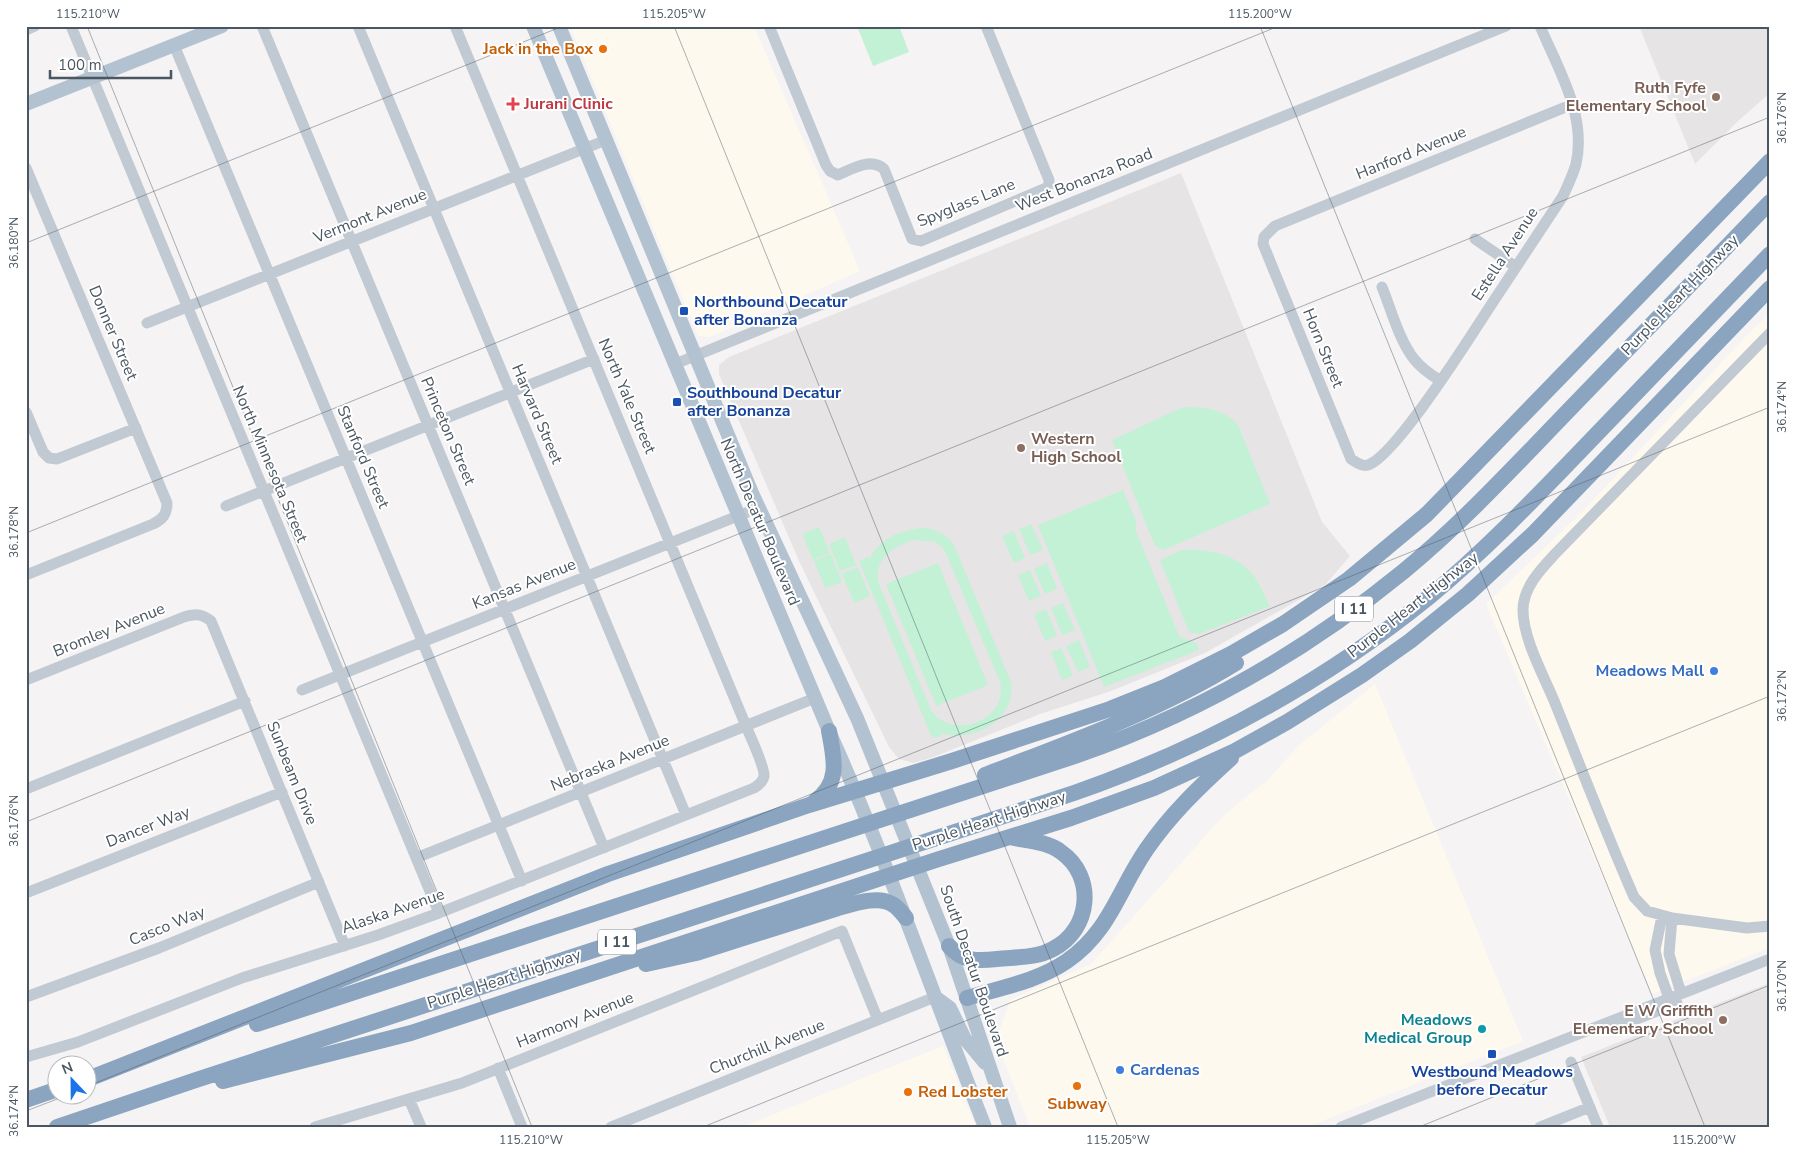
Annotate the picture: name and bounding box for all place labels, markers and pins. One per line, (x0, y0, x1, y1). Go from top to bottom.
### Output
place label: Jack in the Box (482, 38, 593, 60)
marker: Jack in the Box (597, 43, 609, 55)
place label: Ruth Fyfe Elementary School (1566, 77, 1706, 117)
marker: Ruth Fyfe Elementary School (1710, 91, 1722, 103)
place label: Jurani Clinic (523, 93, 613, 115)
marker: Jurani Clinic (506, 97, 520, 111)
place label: Northbound Decatur after Bonanza (694, 291, 848, 331)
marker: Northbound Decatur after Bonanza (678, 305, 690, 317)
place label: Southbound Decatur after Bonanza (687, 382, 842, 422)
marker: Southbound Decatur after Bonanza (671, 396, 683, 408)
place label: Western High School (1031, 428, 1121, 468)
marker: Western High School (1015, 442, 1027, 454)
place label: Meadows Mall (1596, 660, 1704, 682)
marker: Meadows Mall (1708, 665, 1720, 677)
place label: E W Griffith Elementary School (1573, 1000, 1713, 1040)
place label: Meadows Medical Group (1364, 1009, 1472, 1049)
marker: E W Griffith Elementary School (1717, 1014, 1729, 1026)
marker: Meadows Medical Group (1476, 1023, 1488, 1035)
marker: Westbound Meadows before Decatur (1486, 1048, 1498, 1060)
place label: Cardenas (1130, 1059, 1200, 1081)
place label: Westbound Meadows before Decatur (1411, 1061, 1573, 1101)
marker: Cardenas (1114, 1064, 1126, 1076)
marker: Subway (1071, 1080, 1083, 1092)
place label: Red Lobster (918, 1081, 1009, 1103)
marker: Red Lobster (902, 1086, 914, 1098)
place label: Subway (1047, 1093, 1107, 1115)

